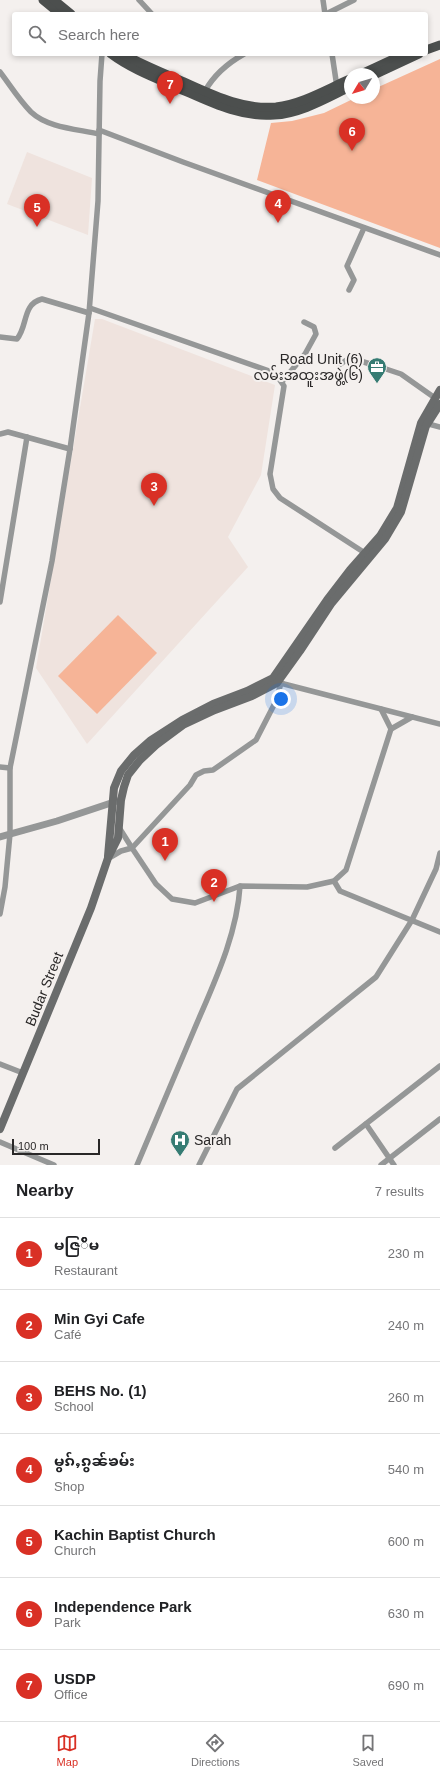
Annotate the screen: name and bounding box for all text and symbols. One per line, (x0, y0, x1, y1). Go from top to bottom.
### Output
search box (12, 12, 428, 56)
icon: search (26, 23, 48, 45)
text: Search here (58, 26, 140, 43)
north arrow (344, 68, 380, 104)
pin: 7 (157, 71, 183, 104)
pin: 6 (339, 118, 365, 151)
pin: 4 (265, 190, 291, 223)
pin: 5 (24, 194, 50, 227)
place label: Road Unit (6) လမ်းအထူးအဖွဲ့(၆) (254, 351, 363, 387)
office icon: Road Unit (6) လမ်းအထူးအဖွဲ့(၆) (366, 356, 388, 384)
pin: 3 (141, 473, 167, 506)
your location (271, 689, 291, 709)
pin: 1 (152, 828, 178, 861)
pin: 2 (201, 869, 227, 902)
street label: Budar Street (22, 949, 66, 1028)
hospital icon: Sarah (169, 1129, 191, 1157)
place label: Sarah (194, 1132, 231, 1148)
scale bar (12, 1137, 100, 1156)
text: 100 m (18, 1140, 49, 1152)
text: Nearby (16, 1181, 74, 1200)
text: 7 results (375, 1184, 424, 1199)
text: မဇြ်ိမ (54, 1236, 99, 1253)
text: 1 (25, 1246, 33, 1261)
text: 230 m (388, 1246, 424, 1261)
text: Restaurant (54, 1263, 118, 1278)
text: Min Gyi Cafe (54, 1310, 145, 1327)
text: 2 (25, 1318, 33, 1333)
text: 240 m (388, 1318, 424, 1333)
text: Café (54, 1327, 81, 1342)
text: BEHS No. (1) (54, 1382, 147, 1399)
text: 3 (25, 1390, 33, 1405)
text: 260 m (388, 1390, 424, 1405)
text: School (54, 1399, 94, 1414)
text: မွၵ်ႇၵွၼ်ၶမ်း (54, 1452, 135, 1469)
text: 4 (25, 1462, 33, 1477)
text: 540 m (388, 1462, 424, 1477)
text: Shop (54, 1479, 84, 1494)
text: Kachin Baptist Church (54, 1526, 216, 1543)
text: 5 (25, 1534, 33, 1549)
text: 600 m (388, 1534, 424, 1549)
text: Church (54, 1543, 96, 1558)
text: Independence Park (54, 1598, 192, 1615)
text: 6 (25, 1606, 33, 1621)
text: 630 m (388, 1606, 424, 1621)
text: Park (54, 1615, 81, 1630)
text: USDP (54, 1670, 96, 1687)
text: 7 (25, 1678, 33, 1693)
text: 690 m (388, 1678, 424, 1693)
text: Office (54, 1687, 88, 1702)
tab: Map (56, 1732, 78, 1768)
tab: Directions (191, 1732, 240, 1768)
tab: Saved (352, 1732, 384, 1768)

